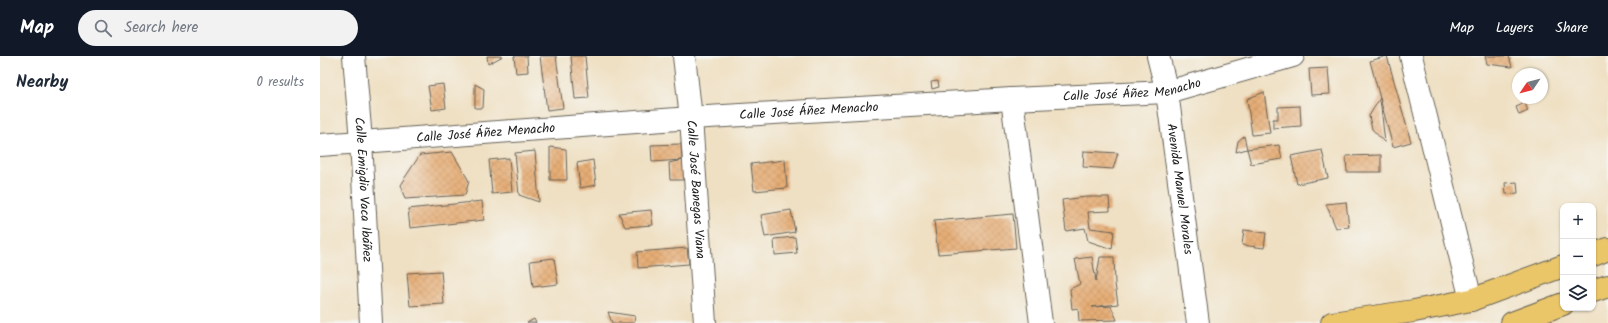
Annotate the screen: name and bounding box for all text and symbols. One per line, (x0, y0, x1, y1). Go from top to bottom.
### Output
search box (78, 10, 358, 46)
text: Map (20, 13, 54, 43)
text: Search here (124, 16, 198, 40)
icon: search (92, 17, 114, 39)
text: Map (1450, 17, 1474, 39)
text: Layers (1496, 17, 1534, 39)
text: Share (1556, 17, 1588, 39)
north arrow (1512, 68, 1548, 104)
text: Nearby (16, 69, 68, 96)
text: 0 results (257, 72, 304, 93)
street label: Calle José Áñez Menacho (1062, 72, 1204, 107)
street label: Calle José Áñez Menacho (739, 96, 879, 126)
street label: Calle Emigdio Vaca Ibáñez (349, 116, 378, 263)
street label: Calle José Áñez Menacho (415, 117, 556, 148)
street label: Calle José Banegas Viana (681, 119, 711, 260)
street label: Avenida Manuel Morales (1161, 122, 1199, 256)
map controls (1560, 203, 1596, 311)
button: + (1560, 203, 1596, 239)
button: − (1560, 239, 1596, 275)
button: layers (1560, 275, 1596, 311)

